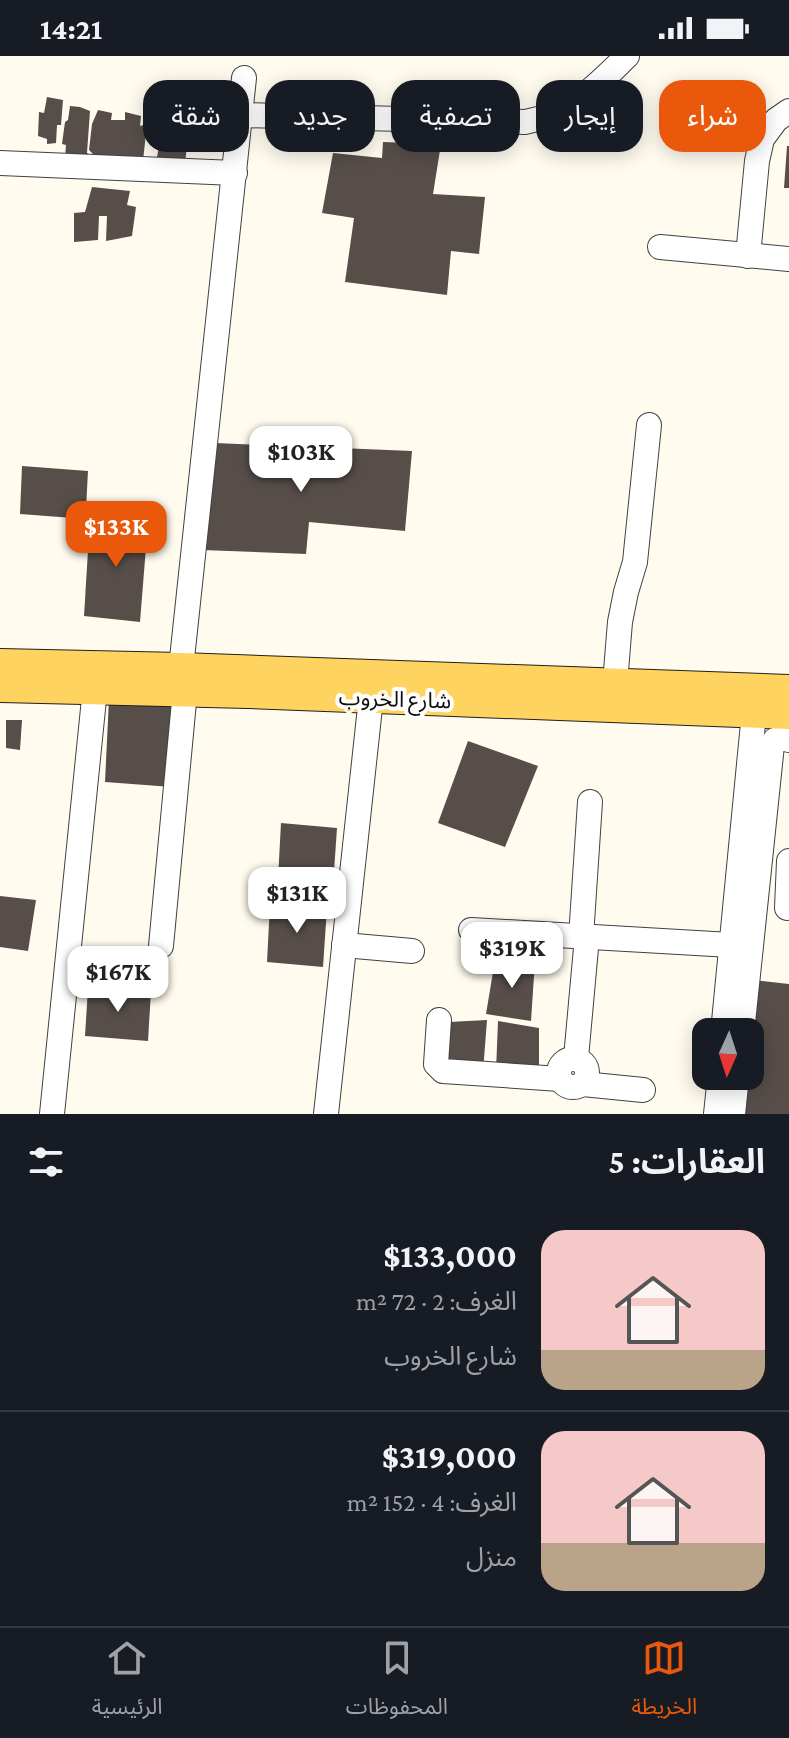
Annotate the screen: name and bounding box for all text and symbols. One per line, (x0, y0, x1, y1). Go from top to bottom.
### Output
text: 14:21 (40, 12, 102, 45)
chip: شقة (143, 80, 249, 152)
chip: جديد (265, 80, 375, 152)
chip: تصفية (391, 80, 520, 152)
chip: إيجار (536, 80, 643, 152)
chip: شراء (659, 80, 766, 152)
pin: $103K (245, 426, 357, 494)
text: $103K (267, 437, 335, 466)
pin: $133K (60, 501, 172, 569)
text: $133K (84, 512, 148, 541)
street label: شارع الخروب (338, 685, 452, 717)
pin: $131K (241, 867, 353, 935)
text: $131K (266, 878, 328, 907)
pin: $319K (456, 922, 568, 990)
text: $319K (479, 933, 545, 962)
pin: $167K (62, 946, 174, 1014)
text: $167K (85, 957, 151, 986)
north arrow (692, 1018, 764, 1090)
map controls (692, 1018, 764, 1090)
icon: filters (24, 1140, 68, 1184)
text: العقارات: 5 (608, 1143, 765, 1180)
text: $133,000 (383, 1237, 517, 1274)
icon: home (605, 1262, 701, 1358)
text: الغرف: 2 · 72 m² (356, 1287, 517, 1316)
text: شارع الخروب (384, 1342, 517, 1371)
text: $319,000 (382, 1438, 517, 1475)
icon: home (605, 1463, 701, 1559)
text: الغرف: 4 · 152 m² (347, 1488, 517, 1517)
text: منزل (466, 1543, 517, 1572)
tab: الرئيسية (92, 1636, 162, 1730)
tab: المحفوظات (346, 1636, 448, 1730)
tab: الخريطة (631, 1636, 697, 1730)

